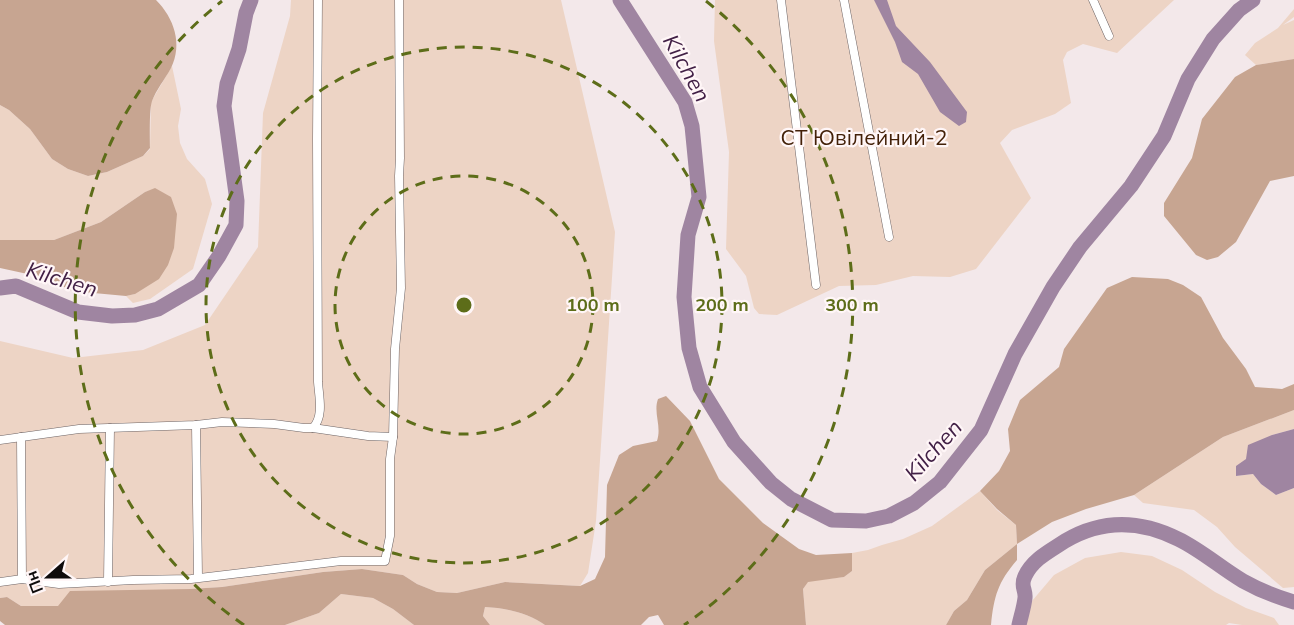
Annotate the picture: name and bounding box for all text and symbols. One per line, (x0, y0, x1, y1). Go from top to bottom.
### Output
water label: Kilchen (657, 29, 717, 107)
park label: СT Ювілейний-2 (781, 124, 947, 150)
water label: Kilchen (23, 255, 101, 303)
text: 100 m (566, 293, 620, 316)
text: 200 m (695, 293, 749, 316)
text: 300 m (825, 293, 879, 316)
centre of rings (454, 295, 474, 315)
water label: Kilchen (898, 413, 968, 487)
north arrow (18, 547, 78, 607)
text: Пн (21, 568, 47, 596)

